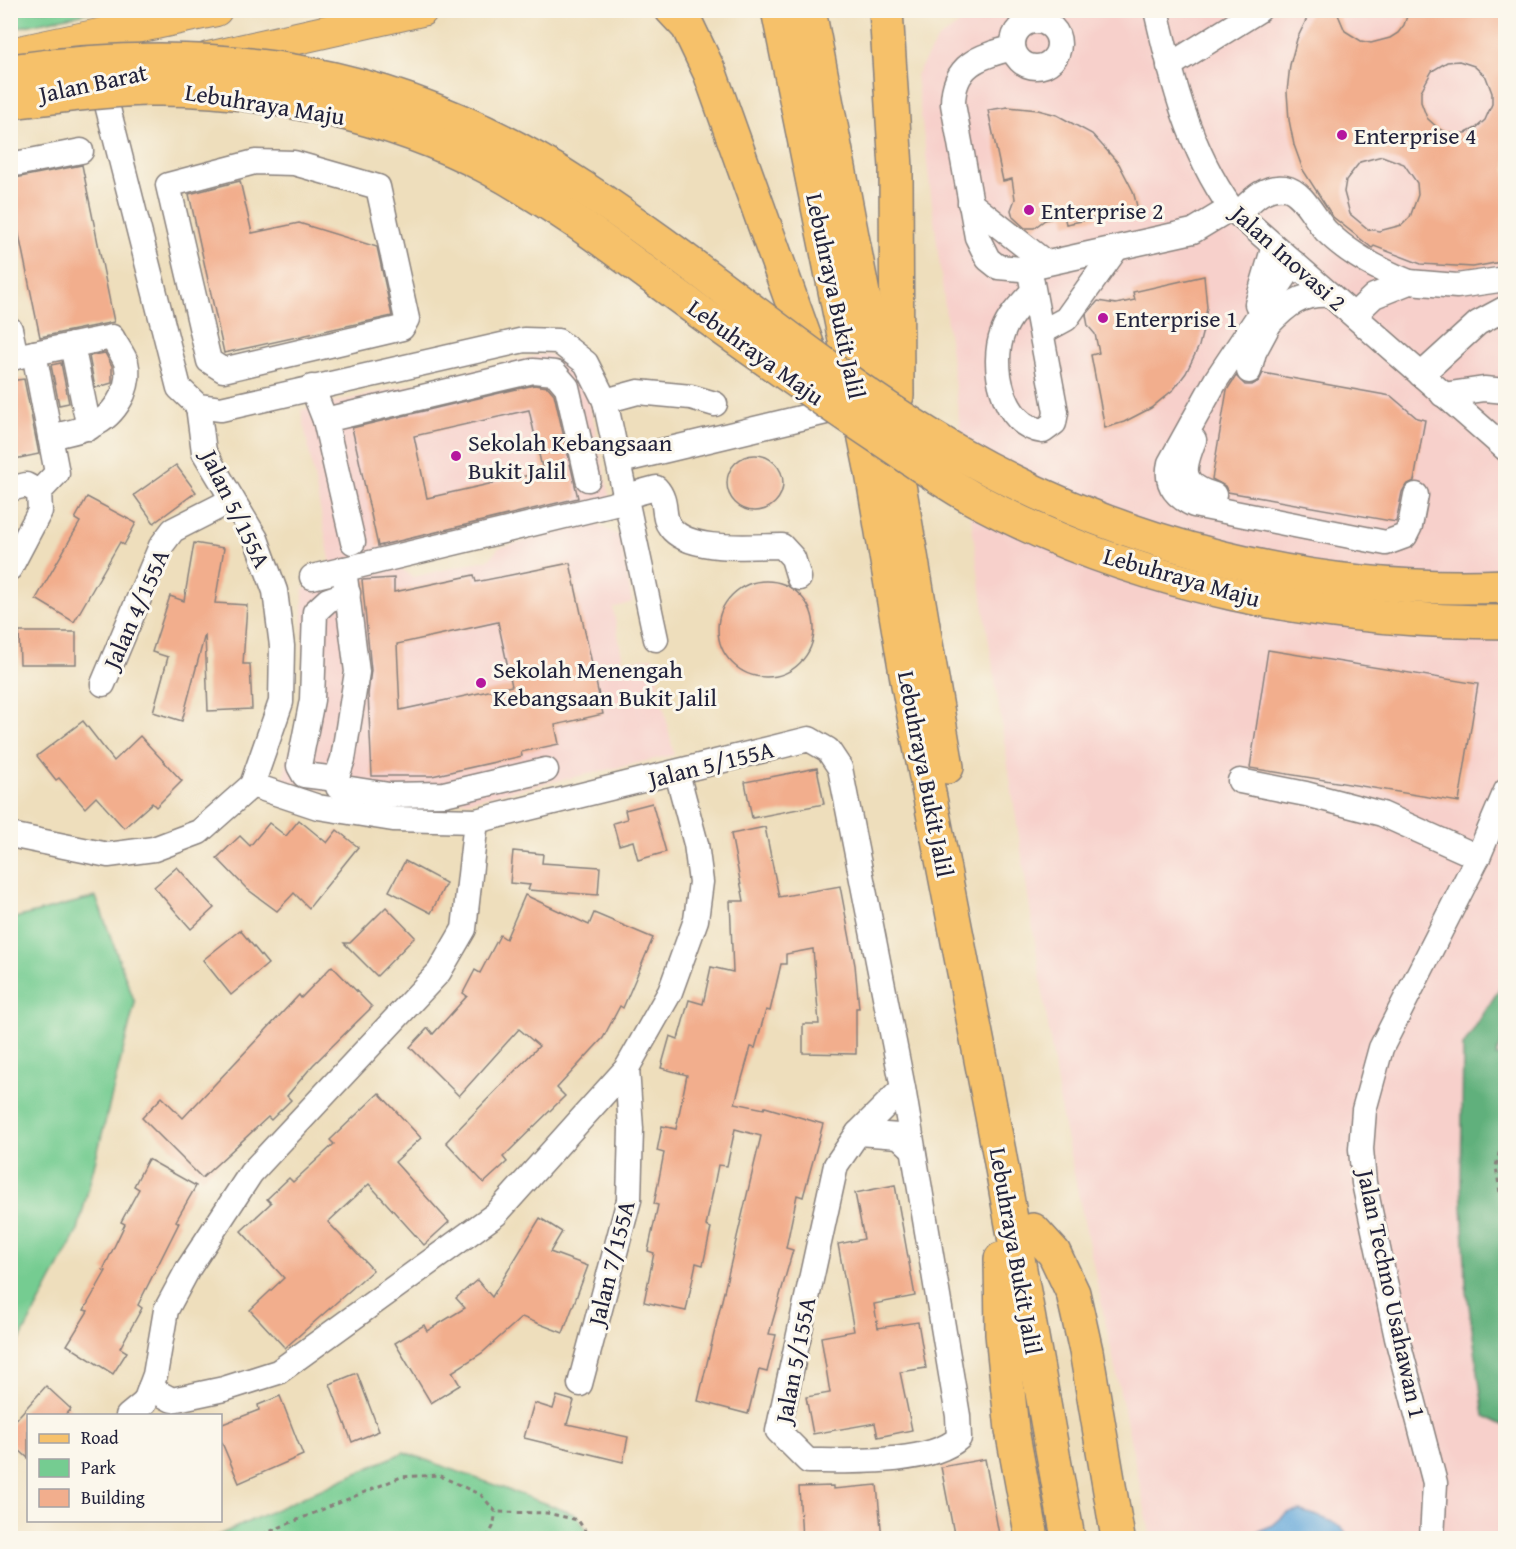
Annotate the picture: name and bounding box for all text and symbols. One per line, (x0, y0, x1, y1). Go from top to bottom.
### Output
street label: Jalan Barat (33, 54, 151, 112)
street label: Lebuhraya Maju (182, 74, 348, 134)
place label: Enterprise 4 (1354, 118, 1476, 153)
marker: Enterprise 4 (1335, 128, 1349, 142)
street label: Lebuhraya Bukit Jalil (797, 190, 875, 402)
place label: Enterprise 2 (1041, 193, 1163, 228)
street label: Jalan Inovasi 2 (1221, 195, 1354, 319)
marker: Enterprise 2 (1022, 203, 1036, 217)
street label: Lebuhraya Maju (680, 290, 832, 414)
place label: Enterprise 1 (1115, 301, 1237, 336)
marker: Enterprise 1 (1096, 311, 1110, 325)
place label: Sekolah Kebangsaan Bukit Jalil (468, 425, 673, 488)
street label: Jalan 5/155A (191, 441, 280, 575)
marker: Sekolah Kebangsaan Bukit Jalil (449, 449, 463, 463)
street label: Lebuhraya Maju (1100, 538, 1264, 616)
street label: Jalan 4/155A (93, 543, 178, 677)
place label: Sekolah Menengah Kebangsaan Bukit Jalil (493, 652, 717, 715)
street label: Lebuhraya Bukit Jalil (889, 668, 963, 880)
marker: Sekolah Menengah Kebangsaan Bukit Jalil (474, 676, 488, 690)
street label: Jalan 5/155A (642, 731, 778, 797)
street label: Lebuhraya Bukit Jalil (981, 1145, 1051, 1357)
street label: Jalan Techno Usahawan 1 (1348, 1163, 1435, 1422)
street label: Jalan 7/155A (578, 1196, 644, 1332)
street label: Jalan 5/155A (765, 1293, 824, 1429)
legend (27, 1414, 222, 1522)
text: Road (81, 1424, 119, 1451)
text: Park (81, 1454, 117, 1481)
text: Building (81, 1484, 145, 1511)

